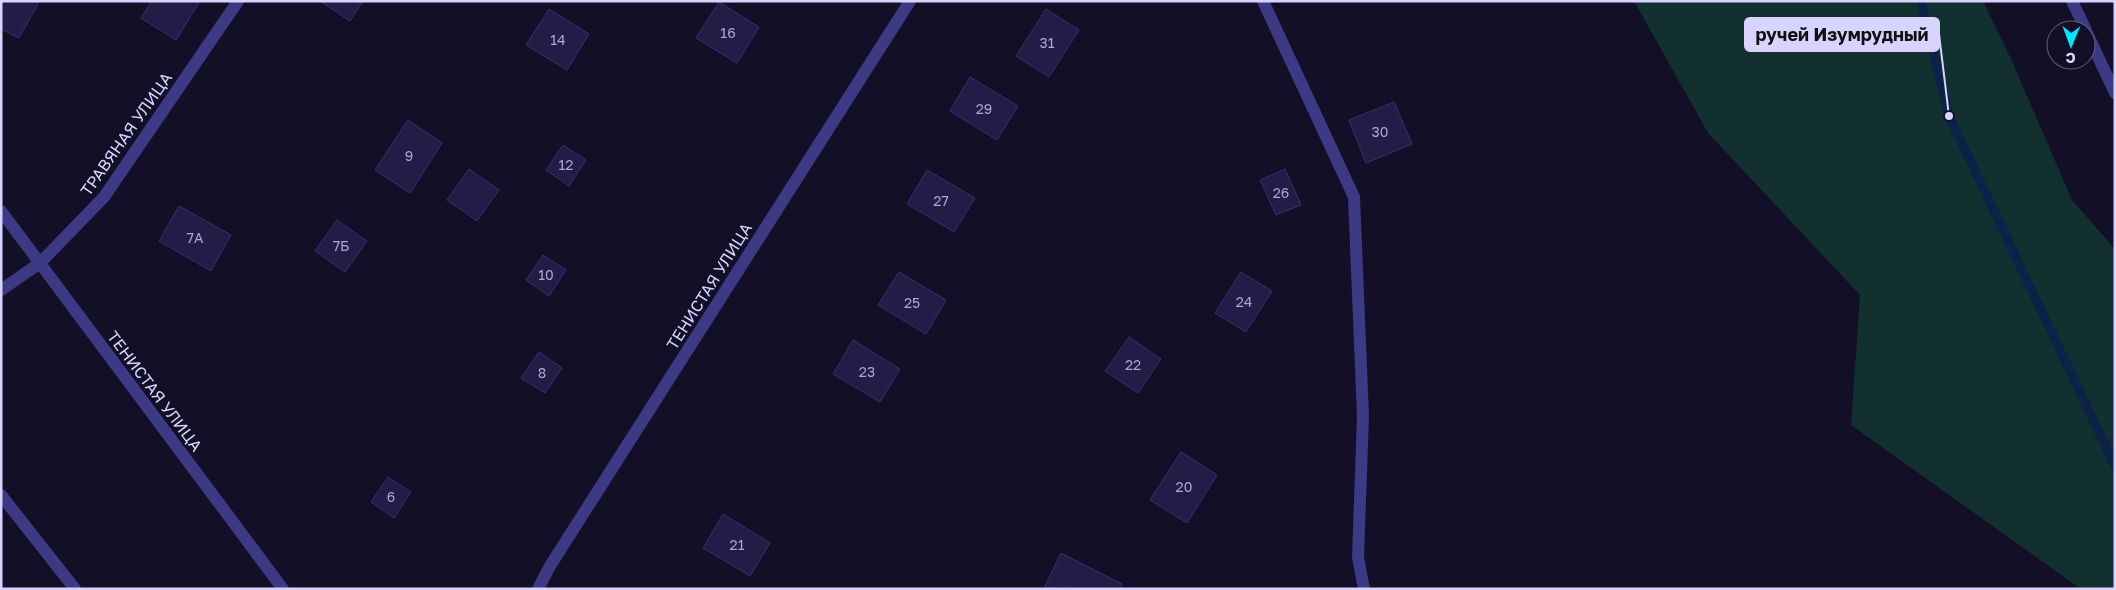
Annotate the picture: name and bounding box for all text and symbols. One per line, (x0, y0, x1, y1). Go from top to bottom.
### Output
callout: ручей Изумрудный (1745, 18, 1939, 51)
north arrow (2046, 20, 2096, 70)
text: ручей Изумрудный (1755, 23, 1929, 45)
house number: 16 (720, 24, 736, 41)
house number: 14 (550, 31, 566, 48)
house number: 31 (1040, 34, 1055, 51)
text: С (2066, 50, 2076, 67)
street label: ТРАВЯНАЯ УЛИЦА (76, 68, 176, 200)
house number: 29 (976, 100, 992, 117)
house number: 30 (1372, 123, 1388, 140)
house number: 9 (405, 147, 413, 164)
house number: 12 (559, 156, 573, 173)
house number: 26 (1273, 184, 1289, 201)
house number: 27 (933, 192, 949, 209)
street label: ТЕНИСТАЯ УЛИЦА (662, 219, 756, 353)
house number: 7А (187, 229, 204, 246)
house number: 7Б (333, 237, 349, 254)
house number: 10 (538, 266, 554, 283)
house number: 24 (1236, 293, 1252, 310)
house number: 25 (904, 294, 920, 311)
street label: ТЕНИСТАЯ УЛИЦА (103, 327, 207, 455)
house number: 22 (1125, 356, 1141, 373)
house number: 23 (859, 363, 875, 380)
house number: 8 (538, 364, 546, 381)
house number: 20 (1176, 478, 1192, 495)
house number: 6 (387, 488, 395, 505)
house number: 21 (730, 536, 745, 553)

